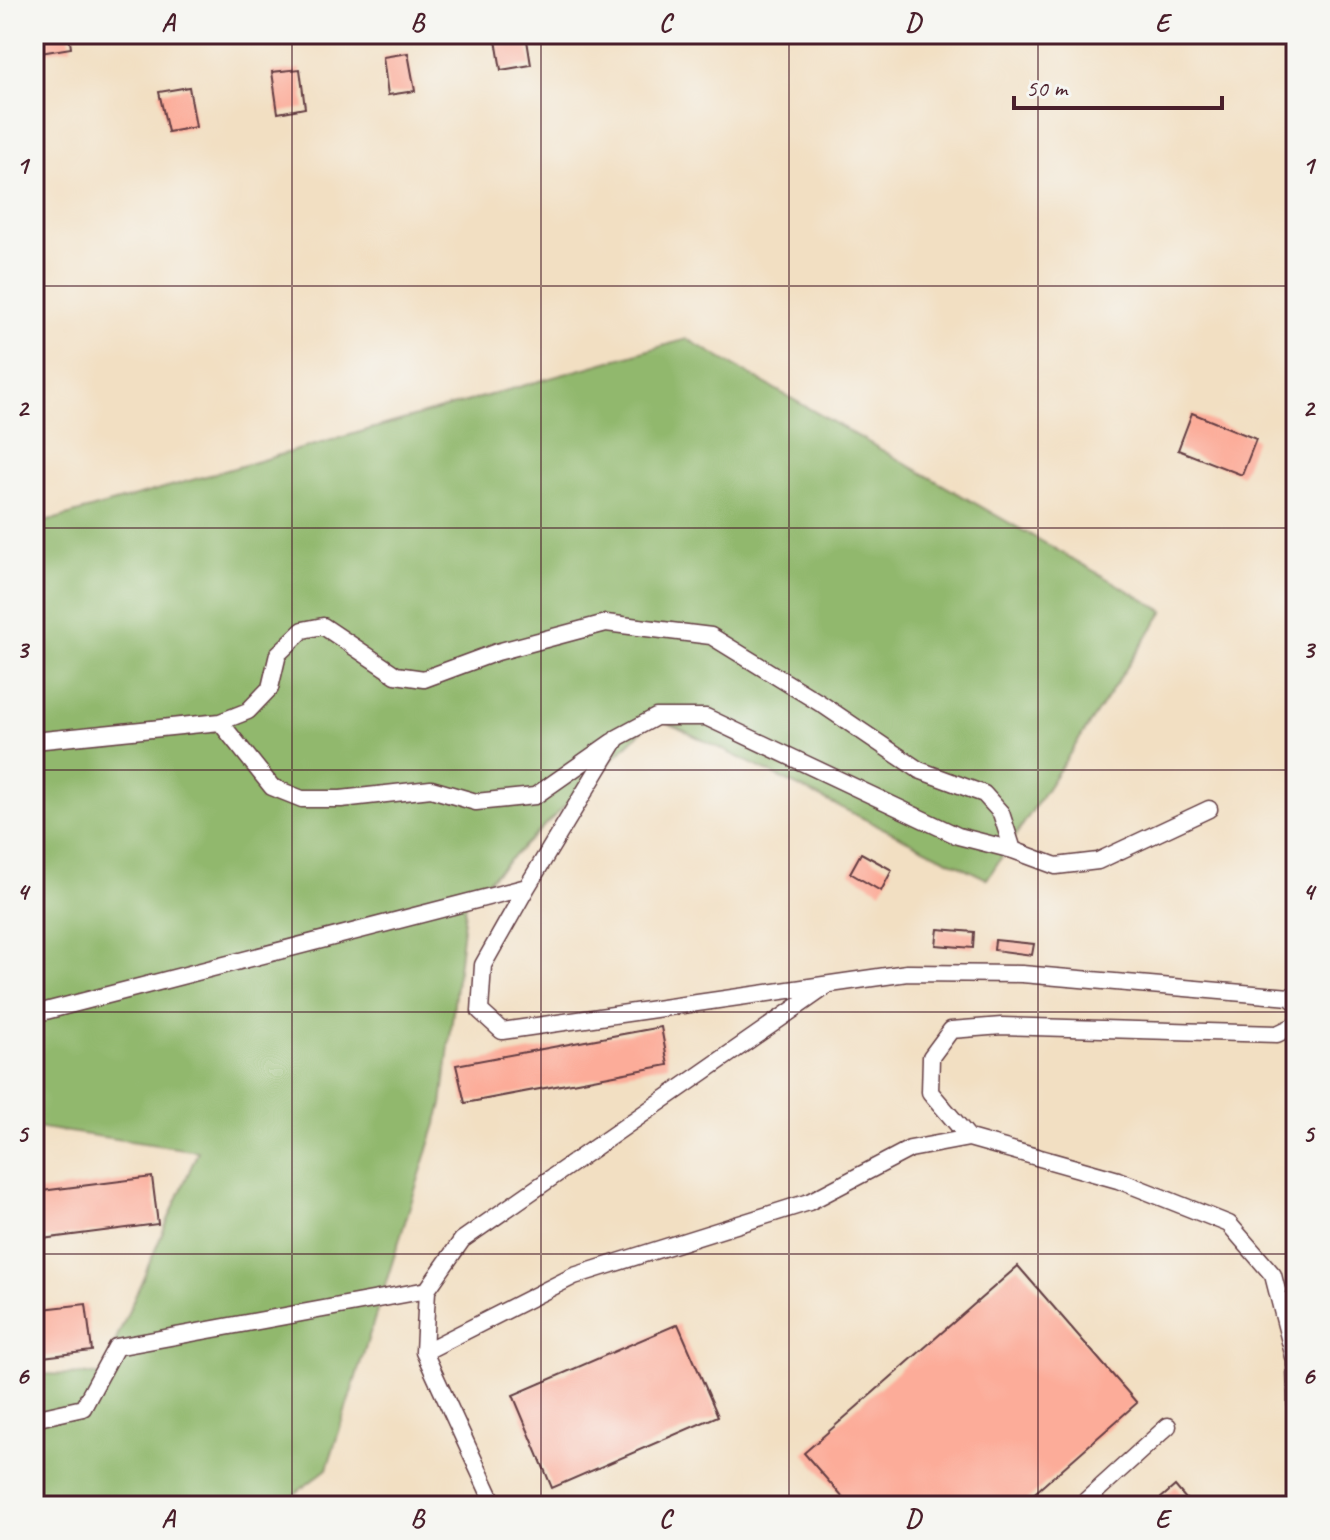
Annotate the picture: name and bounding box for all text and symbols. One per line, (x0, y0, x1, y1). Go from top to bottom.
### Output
text: A (161, 6, 176, 39)
text: B (410, 6, 426, 39)
text: C (659, 6, 675, 39)
text: D (905, 6, 923, 39)
text: E (1155, 6, 1173, 39)
scale bar (1014, 60, 1222, 110)
text: 50 m (1026, 73, 1069, 103)
text: 1 (16, 149, 31, 182)
text: 1 (1302, 149, 1317, 182)
text: 2 (16, 391, 30, 424)
text: 2 (1302, 391, 1316, 424)
text: 3 (16, 633, 30, 666)
text: 3 (1302, 633, 1316, 666)
text: 4 (16, 875, 31, 908)
text: 4 (1302, 875, 1317, 908)
text: 5 (16, 1117, 30, 1150)
text: 5 (1302, 1117, 1316, 1150)
text: 6 (16, 1359, 30, 1392)
text: 6 (1302, 1359, 1316, 1392)
text: A (161, 1502, 176, 1535)
text: B (410, 1502, 426, 1535)
text: C (659, 1502, 675, 1535)
text: D (905, 1502, 923, 1535)
text: E (1155, 1502, 1173, 1535)

